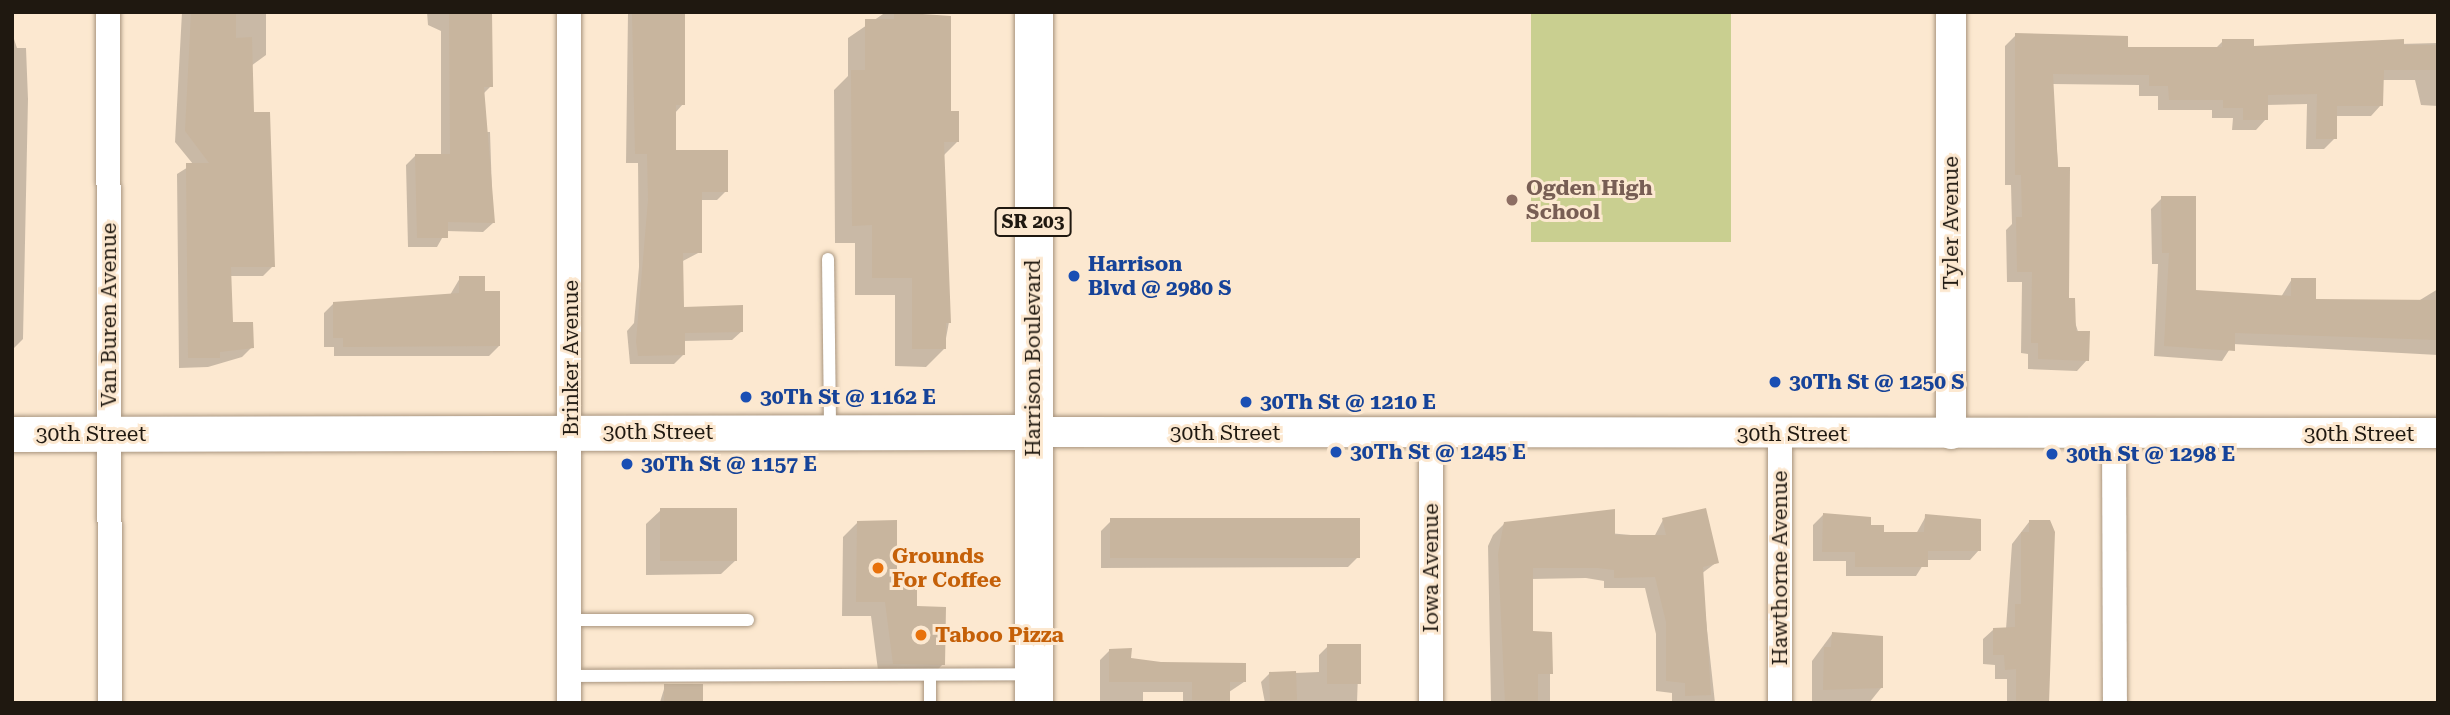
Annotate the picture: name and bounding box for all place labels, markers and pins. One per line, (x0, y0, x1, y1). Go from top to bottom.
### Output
place label: Ogden High School (1526, 175, 1653, 225)
marker: Ogden High School (1504, 192, 1520, 208)
place label: Harrison Blvd @ 2980 S (1088, 251, 1231, 301)
marker: Harrison Blvd @ 2980 S (1066, 268, 1082, 284)
place label: 30Th St @ 1250 S (1789, 369, 1964, 395)
marker: 30Th St @ 1250 S (1767, 374, 1783, 390)
place label: 30Th St @ 1162 E (760, 384, 936, 410)
marker: 30Th St @ 1162 E (738, 389, 754, 405)
place label: 30Th St @ 1210 E (1260, 389, 1436, 415)
marker: 30Th St @ 1210 E (1238, 394, 1254, 410)
place label: 30Th St @ 1245 E (1350, 439, 1526, 465)
place label: 30th St @ 1298 E (2066, 441, 2235, 467)
marker: 30Th St @ 1245 E (1328, 444, 1344, 460)
marker: 30th St @ 1298 E (2044, 446, 2060, 462)
place label: 30Th St @ 1157 E (641, 451, 817, 477)
marker: 30Th St @ 1157 E (619, 456, 635, 472)
place label: Grounds For Coffee (892, 543, 1001, 593)
marker: Grounds For Coffee (870, 560, 886, 576)
place label: Taboo Pizza (935, 622, 1064, 648)
marker: Taboo Pizza (913, 627, 929, 643)

